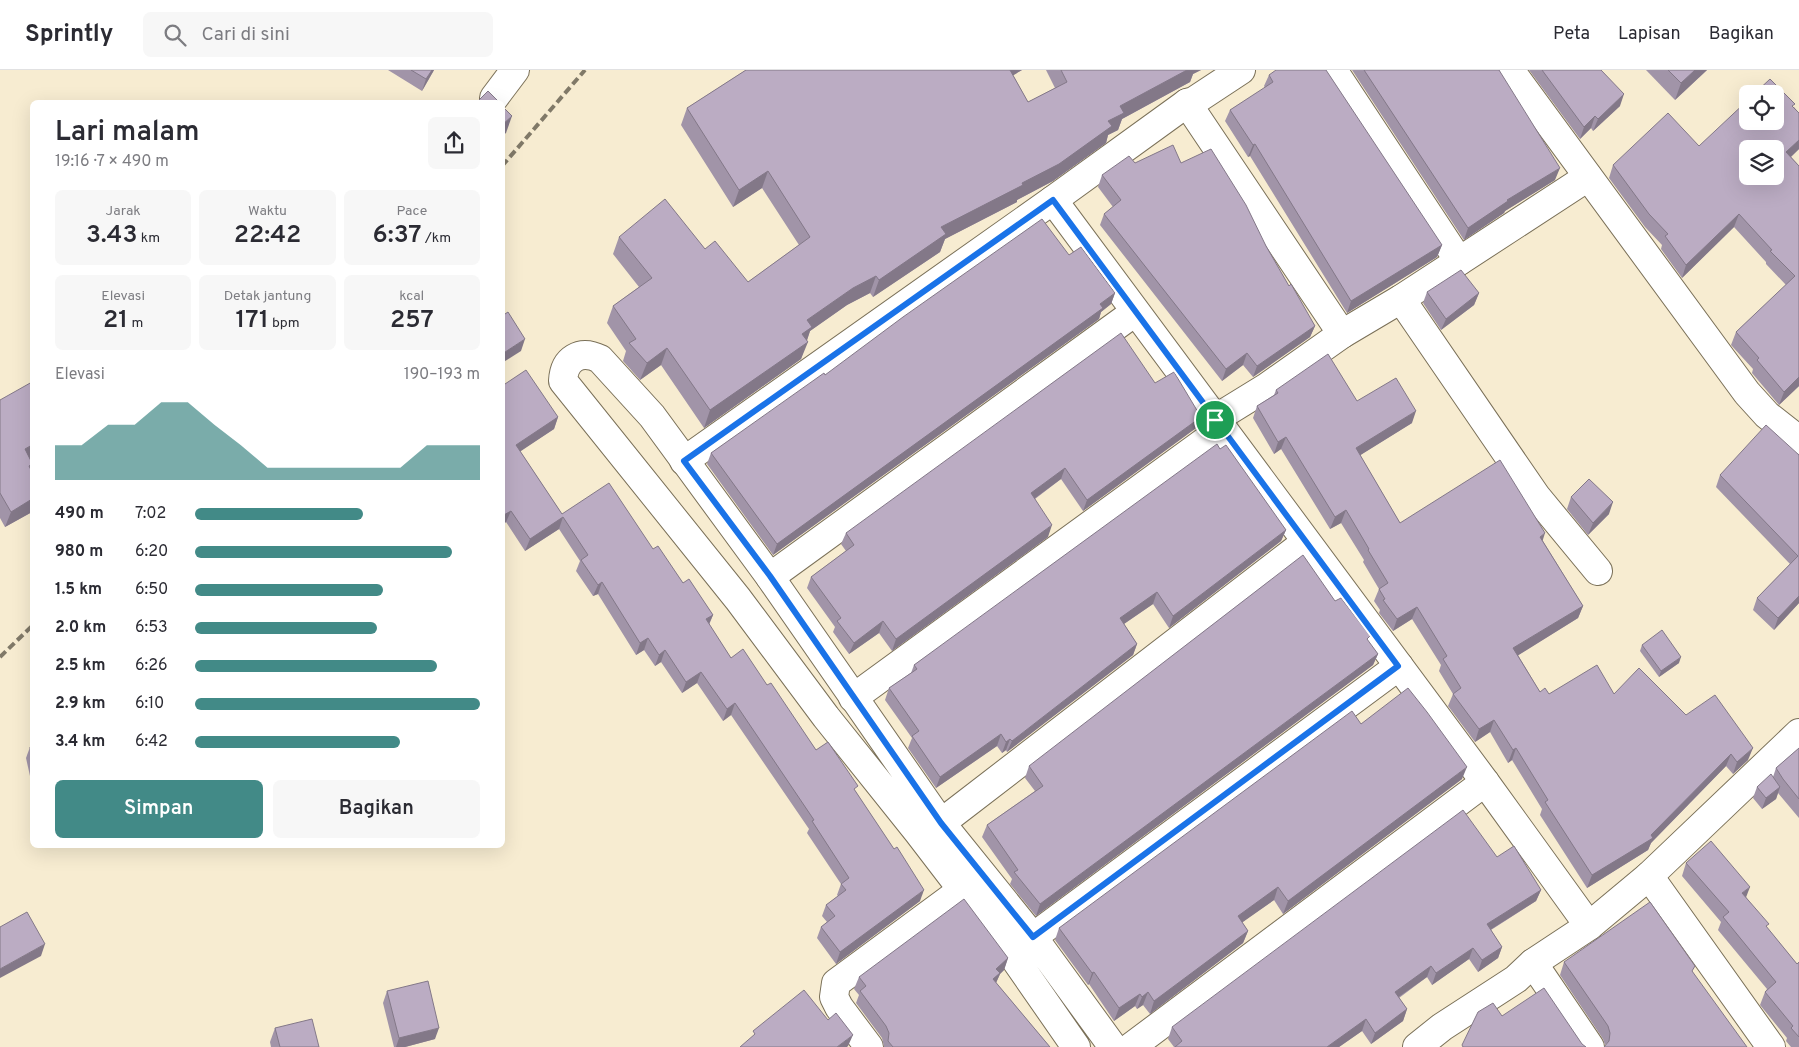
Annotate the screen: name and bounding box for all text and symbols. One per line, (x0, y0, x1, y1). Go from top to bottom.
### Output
search box (143, 12, 493, 57)
text: Sprintly (25, 20, 113, 50)
icon: search (161, 21, 189, 49)
text: Cari di sini (201, 23, 290, 47)
text: Peta (1553, 23, 1590, 46)
text: Lapisan (1618, 23, 1681, 46)
text: Bagikan (1709, 23, 1774, 46)
map controls (1739, 85, 1784, 185)
button: locate (1739, 85, 1784, 130)
text: Lari malam (55, 115, 199, 151)
button: share (428, 117, 480, 169)
button: layers (1739, 140, 1784, 185)
text: 19:16 · 7 × 490 m (55, 152, 169, 172)
text: Jarak (106, 203, 141, 220)
text: Waktu (248, 203, 287, 220)
text: Pace (396, 203, 427, 220)
text: 3.43 (86, 220, 138, 252)
text: 22:42 (234, 220, 301, 252)
text: 6:37 (373, 220, 422, 252)
text: km (138, 230, 160, 247)
text: /km (422, 230, 451, 247)
text: Elevasi (101, 288, 145, 305)
text: Detak jantung (224, 288, 311, 305)
text: kcal (399, 288, 424, 305)
text: 21 (103, 305, 128, 337)
text: 171 (235, 305, 269, 337)
text: 257 (390, 305, 434, 337)
text: m (128, 315, 143, 332)
text: bpm (269, 315, 300, 332)
text: Elevasi (55, 365, 105, 385)
text: 190–193 m (404, 365, 480, 385)
pin (1194, 399, 1236, 441)
icon: arrive (1201, 406, 1229, 434)
text: 490 m (55, 504, 104, 524)
text: 7:02 (135, 504, 166, 524)
text: 980 m (55, 542, 103, 562)
text: 6:20 (135, 542, 168, 562)
text: 1.5 km (55, 580, 102, 600)
text: 6:50 (135, 580, 168, 600)
text: 2.0 km (55, 618, 106, 638)
text: 6:53 (135, 618, 168, 638)
text: 2.5 km (55, 656, 105, 676)
text: 6:26 (135, 656, 168, 676)
text: 2.9 km (55, 694, 106, 714)
text: 6:10 (135, 694, 164, 714)
text: 3.4 km (55, 732, 105, 752)
text: 6:42 (135, 732, 168, 752)
button: Simpan (55, 780, 263, 838)
button: Bagikan (273, 780, 480, 838)

